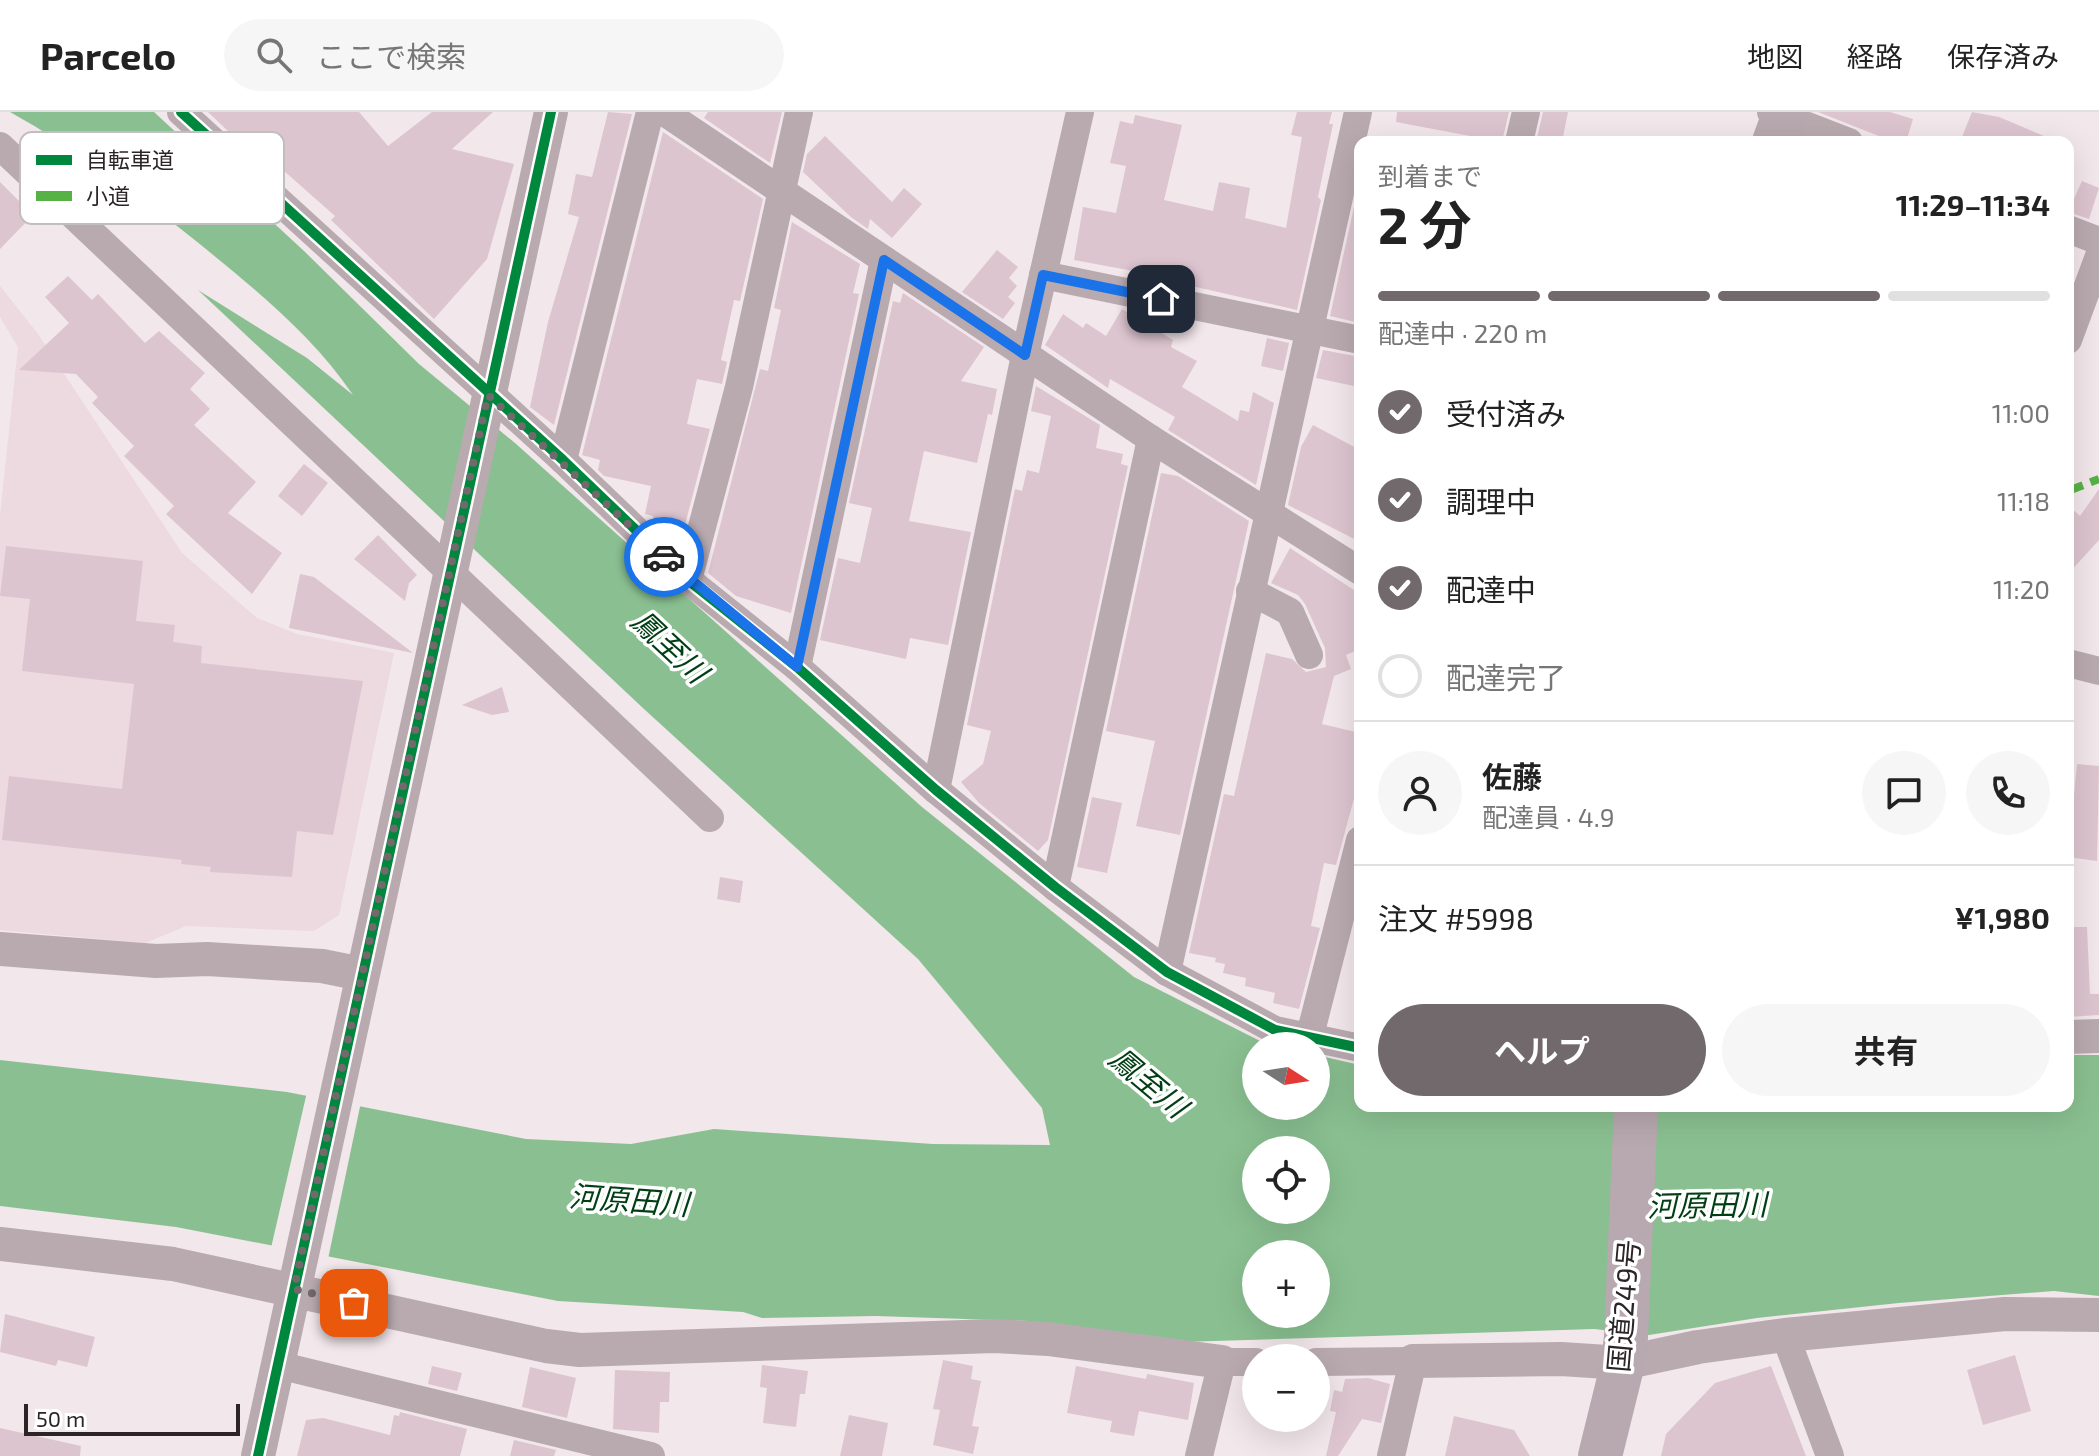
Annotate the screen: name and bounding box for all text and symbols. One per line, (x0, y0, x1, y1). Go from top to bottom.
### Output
search box (224, 19, 784, 91)
text: Parcelo (40, 32, 176, 78)
icon: search (252, 33, 296, 77)
text: ここで検索 (316, 38, 466, 74)
text: 地図 (1747, 39, 1803, 73)
text: 経路 (1847, 39, 1903, 73)
text: 保存済み (1947, 39, 2059, 73)
legend (20, 132, 284, 224)
text: 自転車道 (86, 146, 174, 172)
text: 到着まで (1378, 160, 1482, 191)
text: 小道 (86, 182, 130, 208)
text: 11:29–11:34 (1896, 186, 2050, 222)
text: 2 分 (1378, 192, 1471, 254)
pin (1127, 265, 1195, 333)
icon: home (1139, 277, 1183, 321)
text: 配達中 · 220 m (1378, 317, 1547, 348)
icon: check (1378, 390, 1422, 434)
text: 受付済み (1446, 395, 1566, 431)
text: 11:00 (1992, 397, 2050, 428)
icon: check (1378, 478, 1422, 522)
text: 調理中 (1446, 483, 1536, 519)
text: 11:18 (1997, 485, 2050, 516)
courier (624, 517, 704, 597)
icon: car (642, 535, 686, 579)
icon: check (1378, 566, 1422, 610)
text: 配達中 (1446, 571, 1536, 607)
text: 11:20 (1993, 573, 2050, 604)
water label: 鳳至川 (625, 602, 718, 691)
text: 配達完了 (1446, 659, 1566, 695)
button: person (1378, 751, 1462, 835)
button: chat (1862, 751, 1946, 835)
button: phone (1966, 751, 2050, 835)
text: 佐藤 (1482, 758, 1542, 794)
text: 配達員 · 4.9 (1482, 801, 1615, 832)
text: ¥1,980 (1955, 899, 2050, 935)
text: 注文 #5998 (1378, 900, 1534, 936)
button: ヘルプ (1378, 1004, 1706, 1096)
button: 共有 (1722, 1004, 2050, 1096)
north arrow (1242, 1032, 1330, 1120)
map controls (1242, 1032, 1330, 1432)
water label: 鳳至川 (1103, 1039, 1198, 1126)
button: locate (1242, 1136, 1330, 1224)
water label: 河原田川 (568, 1177, 693, 1221)
water label: 河原田川 (1647, 1185, 1770, 1223)
street label: 国道249号 (1600, 1238, 1646, 1374)
button: + (1242, 1240, 1330, 1328)
pin (320, 1269, 388, 1337)
icon: bag (332, 1281, 376, 1325)
button: − (1242, 1344, 1330, 1432)
scale bar (24, 1400, 240, 1436)
text: 50 m (36, 1405, 85, 1431)

